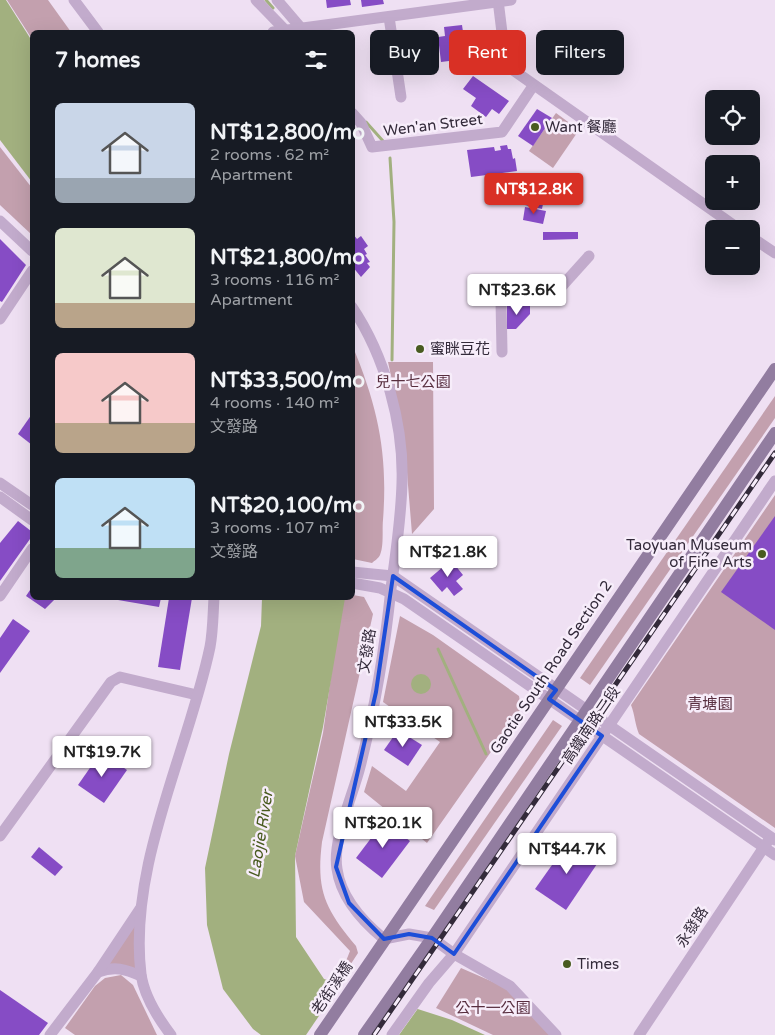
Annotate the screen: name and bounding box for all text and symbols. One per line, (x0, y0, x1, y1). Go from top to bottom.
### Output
chip: Buy (370, 30, 439, 75)
chip: Rent (449, 30, 526, 75)
chip: Filters (536, 30, 624, 75)
icon: filters (302, 46, 330, 74)
text: 7 homes (55, 48, 140, 73)
map controls (705, 90, 760, 275)
button: locate (705, 90, 760, 145)
street label: Wen'an Street (382, 110, 484, 140)
place label: Want 餐廳 (545, 118, 617, 136)
text: NT$12,800/mo (210, 120, 365, 145)
marker: Want 餐廳 (529, 121, 541, 133)
icon: home (95, 123, 155, 183)
text: 2 rooms · 62 m² (210, 145, 329, 165)
button: + (705, 155, 760, 210)
text: Apartment (210, 165, 293, 185)
pin: NT$12.8K (482, 172, 586, 215)
text: NT$12.8K (495, 179, 573, 199)
button: − (705, 220, 760, 275)
text: NT$21,800/mo (210, 245, 365, 270)
icon: home (95, 248, 155, 308)
text: 3 rooms · 116 m² (210, 270, 339, 290)
pin: NT$23.6K (465, 274, 569, 316)
text: NT$23.6K (478, 280, 556, 300)
text: Apartment (210, 290, 293, 310)
place label: 蜜眯豆花 (430, 340, 490, 358)
marker: 蜜眯豆花 (414, 343, 426, 355)
text: NT$33,500/mo (210, 368, 365, 393)
icon: home (95, 373, 155, 433)
park label: 兒十七公園 (375, 373, 451, 391)
text: 4 rooms · 140 m² (210, 393, 339, 413)
text: 文發路 (210, 417, 258, 437)
text: NT$20,100/mo (210, 493, 365, 518)
icon: home (95, 498, 155, 558)
text: 3 rooms · 107 m² (210, 518, 339, 538)
pin: NT$21.8K (396, 536, 500, 578)
place label: Taoyuan Museum of Fine Arts (626, 536, 752, 571)
text: 文發路 (210, 542, 258, 562)
text: NT$21.8K (409, 542, 487, 562)
marker: Taoyuan Museum of Fine Arts (756, 548, 768, 560)
street label: Gaotie South Road Section 2 (486, 577, 616, 757)
street label: 文發路 (355, 627, 379, 675)
street label: 高鐵南路二段 (558, 683, 624, 767)
park label: 青塘園 (687, 695, 733, 713)
pin: NT$33.5K (351, 706, 455, 748)
text: NT$33.5K (364, 712, 442, 732)
pin: NT$19.7K (50, 736, 154, 778)
text: NT$19.7K (63, 742, 141, 762)
water label: Laojie River (244, 787, 278, 879)
pin: NT$20.1K (331, 806, 435, 849)
text: NT$20.1K (344, 813, 422, 833)
pin: NT$44.7K (515, 832, 619, 875)
text: NT$44.7K (528, 839, 606, 859)
street label: 永發路 (672, 903, 712, 951)
place label: Times (577, 955, 619, 973)
street label: 老街溪橋 (308, 958, 356, 1018)
marker: Times (561, 958, 573, 970)
park label: 公十一公園 (455, 999, 531, 1017)

